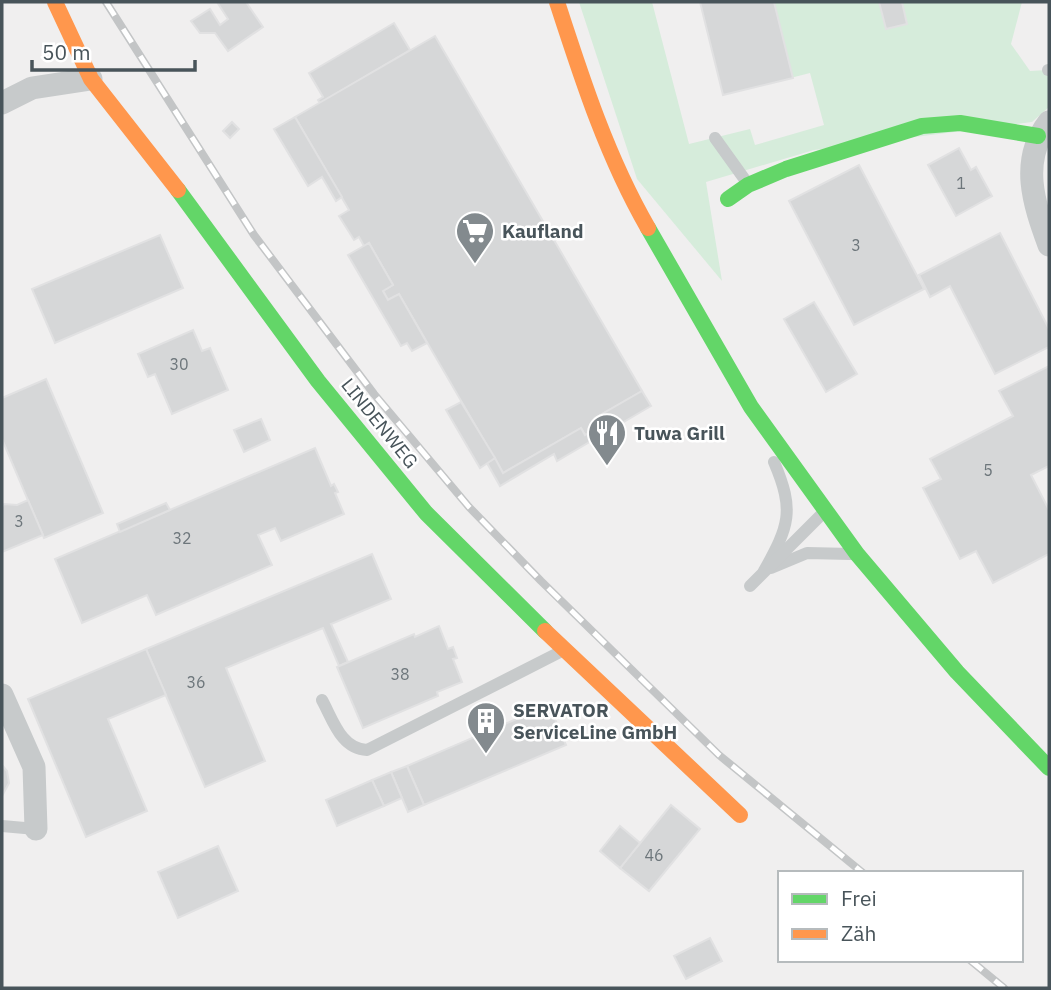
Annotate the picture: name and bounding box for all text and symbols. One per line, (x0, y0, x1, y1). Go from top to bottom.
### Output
scale bar (32, 28, 194, 72)
text: 50 m (42, 38, 91, 66)
house number: 1 (956, 173, 966, 193)
supermarket icon: Kaufland (454, 210, 496, 265)
place label: Kaufland (502, 219, 583, 243)
house number: 3 (851, 235, 861, 255)
house number: 30 (169, 354, 189, 374)
street label: LINDENWEG (336, 373, 424, 473)
restaurant icon: Tuwa Grill (586, 412, 628, 467)
place label: Tuwa Grill (634, 421, 725, 445)
house number: 5 (983, 460, 993, 480)
house number: 3 (14, 511, 24, 531)
house number: 32 (172, 528, 192, 548)
house number: 38 (390, 664, 410, 684)
house number: 36 (186, 672, 206, 692)
place label: SERVATOR ServiceLine GmbH (513, 698, 677, 744)
building icon: SERVATOR ServiceLine GmbH (465, 700, 507, 755)
house number: 46 (644, 845, 664, 865)
legend (778, 871, 1023, 962)
text: Frei (841, 884, 877, 912)
text: Zäh (841, 919, 876, 947)

